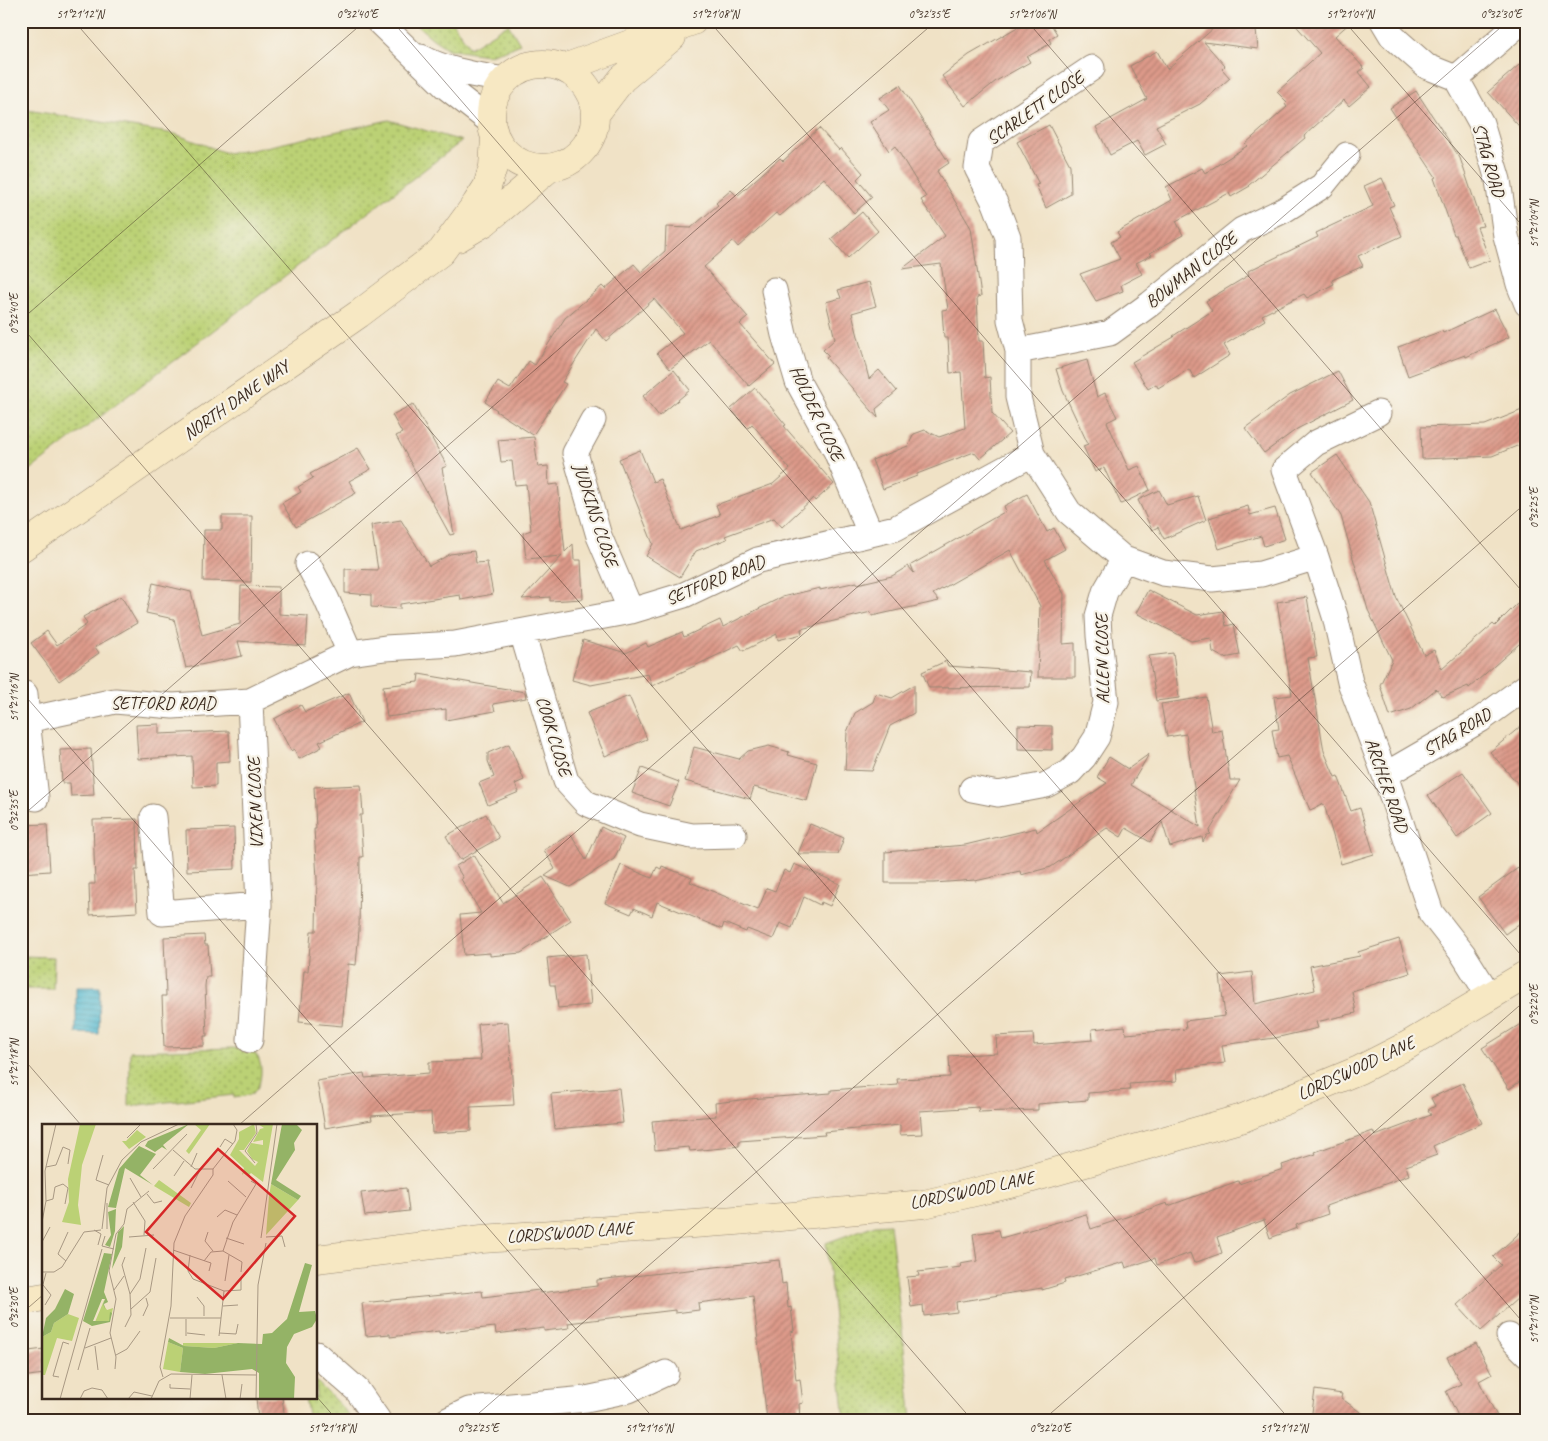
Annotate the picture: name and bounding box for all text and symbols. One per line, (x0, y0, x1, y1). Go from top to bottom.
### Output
text: 51°21'12"N (56, 6, 105, 22)
text: 0°32'40"E (337, 6, 379, 22)
text: 51°21'08"N (691, 6, 740, 22)
text: 0°32'35"E (909, 6, 951, 22)
text: 51°21'06"N (1008, 6, 1057, 22)
text: 51°21'04"N (1326, 6, 1375, 22)
text: 0°32'30"E (1481, 6, 1523, 22)
street label: SCARLETT CLOSE (982, 65, 1090, 150)
street label: STAG ROAD (1468, 121, 1510, 201)
text: 51°21'04"N (1526, 199, 1542, 248)
street label: BOWMAN CLOSE (1141, 226, 1243, 313)
text: 0°32'40"E (6, 292, 22, 335)
street label: NORTH DANE WAY (179, 354, 296, 445)
street label: HOLDER CLOSE (785, 362, 850, 467)
street label: JUDKINS CLOSE (569, 460, 624, 572)
text: 0°32'25"E (1526, 486, 1542, 529)
street label: SETFORD ROAD (662, 550, 769, 610)
street label: ALLEN CLOSE (1090, 612, 1114, 704)
text: 51°21'16"N (6, 673, 22, 722)
street label: SETFORD ROAD (111, 692, 217, 714)
street label: COOK CLOSE (531, 693, 577, 781)
street label: STAG ROAD (1419, 702, 1496, 761)
street label: ARCHER ROAD (1361, 735, 1414, 837)
street label: VIXEN CLOSE (242, 754, 268, 849)
text: 0°32'35"E (6, 789, 22, 832)
text: 0°32'20"E (1526, 983, 1542, 1026)
street label: LORDSWOOD LANE (1294, 1030, 1420, 1105)
text: 51°21'18"N (6, 1038, 22, 1087)
inset map (42, 1124, 318, 1398)
street label: LORDSWOOD LANE (908, 1166, 1038, 1214)
street label: LORDSWOOD LANE (506, 1216, 636, 1247)
text: 0°32'30"E (6, 1286, 22, 1329)
text: 51°21'10"N (1526, 1295, 1542, 1344)
text: 51°21'18"N (308, 1420, 357, 1436)
text: 0°32'25"E (458, 1420, 500, 1436)
text: 51°21'16"N (625, 1420, 674, 1436)
text: 0°32'20"E (1030, 1420, 1072, 1436)
text: 51°21'12"N (1260, 1420, 1309, 1436)

